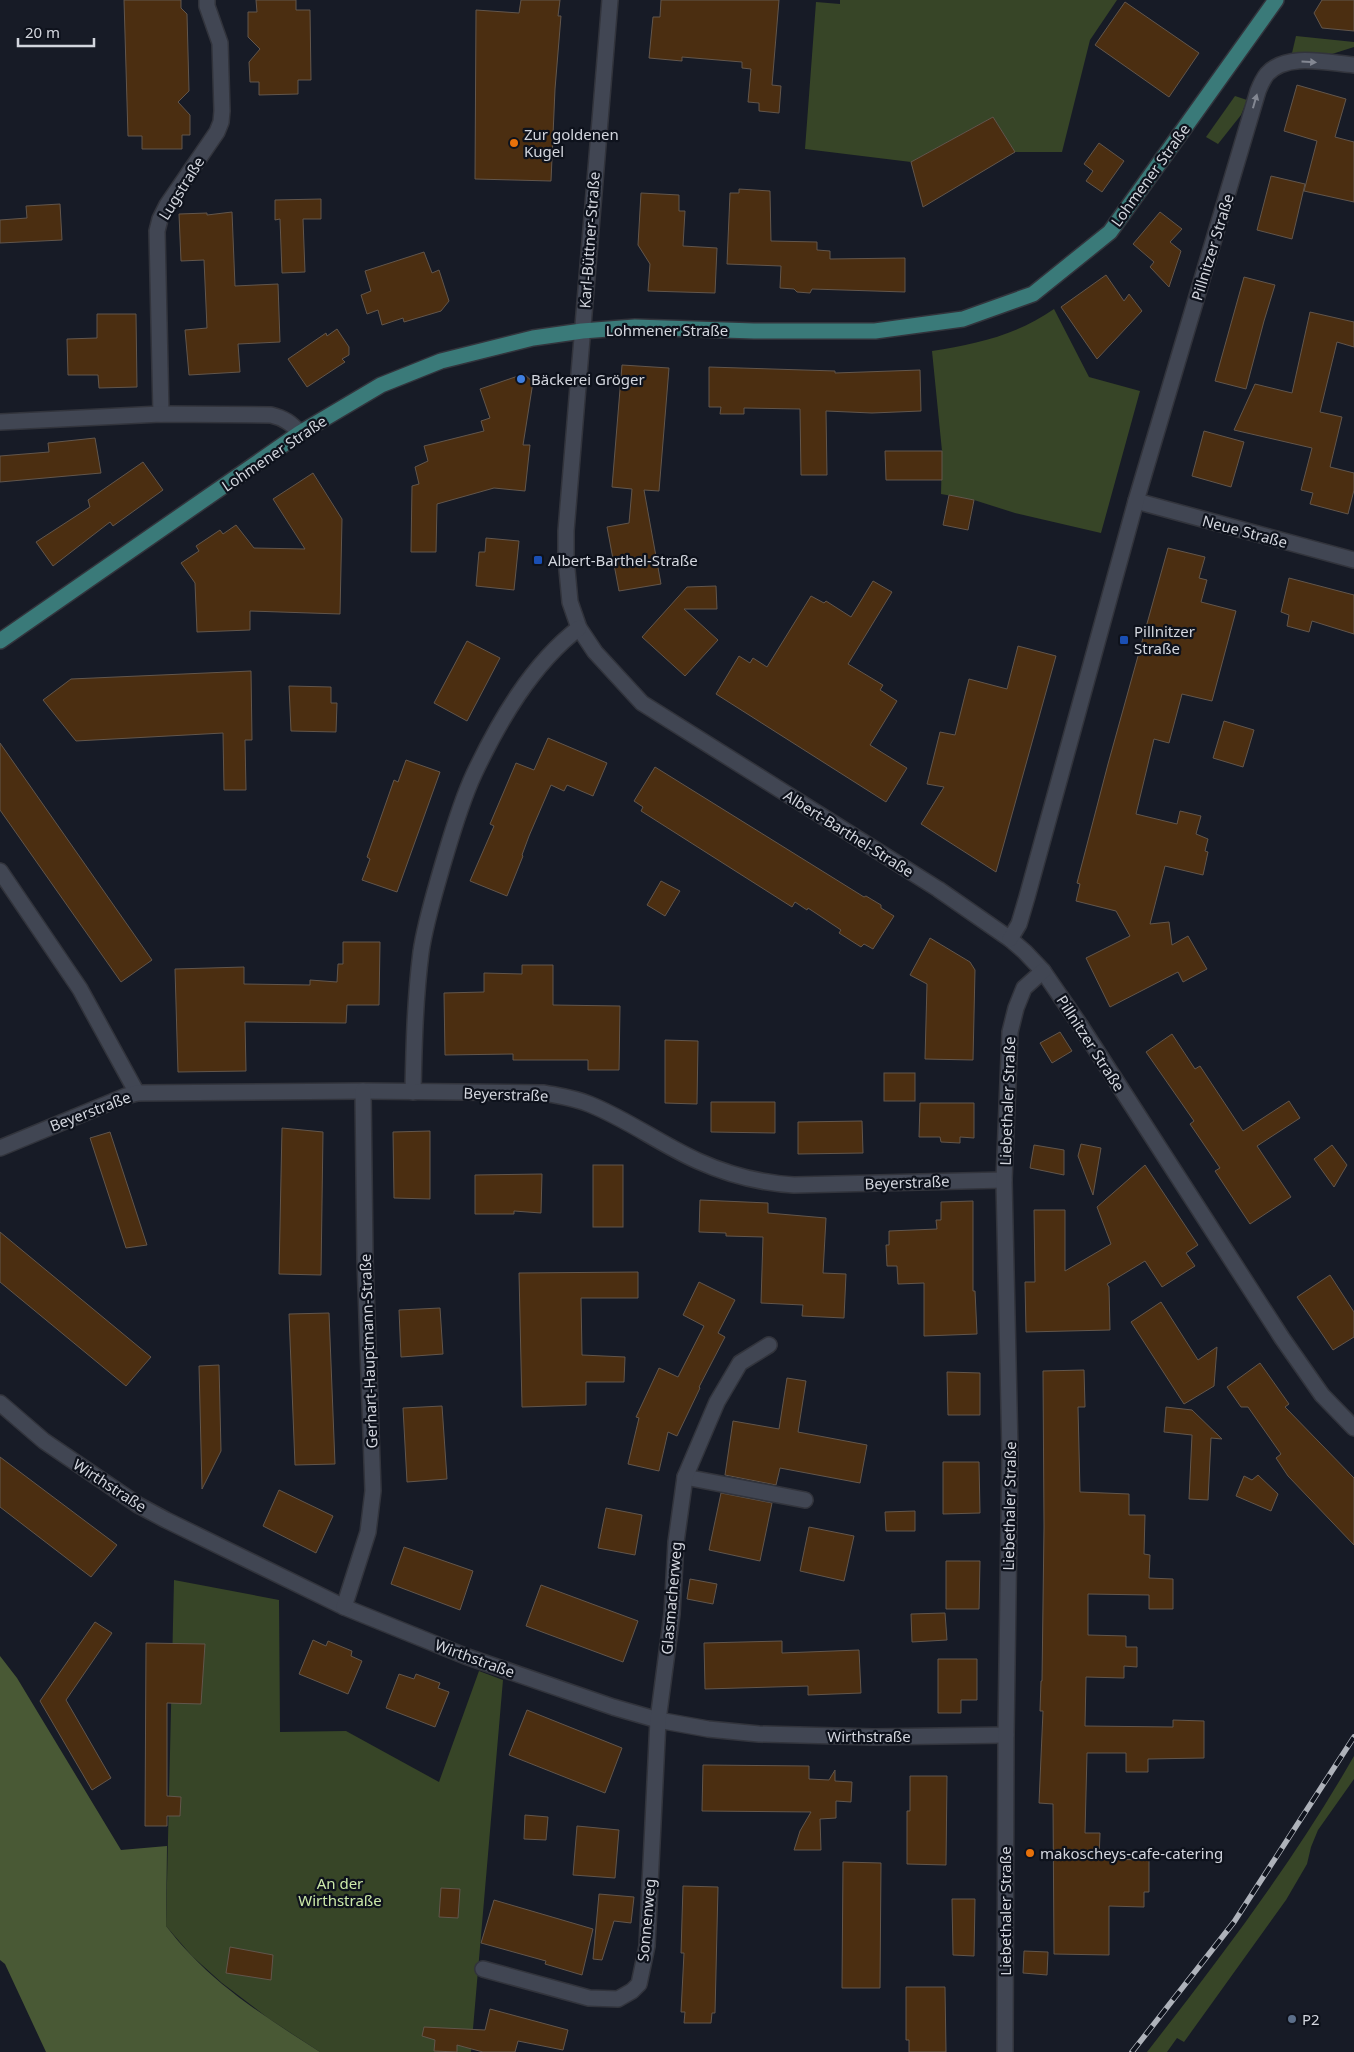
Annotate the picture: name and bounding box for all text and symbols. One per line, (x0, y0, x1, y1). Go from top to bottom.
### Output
scale bar (18, 15, 94, 47)
text: 20 m (25, 22, 60, 42)
one-way arrow (1301, 58, 1317, 66)
one-way arrow (1251, 94, 1259, 109)
street label: Lohmener Straße (1106, 120, 1194, 230)
place label: Zur goldenen Kugel (524, 124, 619, 161)
marker: Zur goldenen Kugel (508, 137, 520, 149)
street label: Lugstraße (154, 153, 208, 223)
street label: Karl-Büttner-Straße (574, 171, 604, 309)
street label: Pillnitzer Straße (1186, 191, 1238, 303)
street label: Lohmener Straße (606, 320, 728, 340)
place label: Bäckerei Gröger (531, 369, 645, 389)
marker: Bäckerei Gröger (515, 373, 527, 385)
street label: Lohmener Straße (218, 410, 330, 496)
street label: Neue Straße (1200, 510, 1290, 552)
place label: Albert-Barthel-Straße (548, 550, 698, 570)
marker: Albert-Barthel-Straße (532, 554, 544, 566)
place label: Pillnitzer Straße (1134, 621, 1195, 658)
marker: Pillnitzer Straße (1118, 634, 1130, 646)
street label: Albert-Barthel-Straße (780, 785, 918, 881)
street label: Pillnitzer Straße (1052, 991, 1130, 1095)
street label: Liebethaler Straße (995, 1036, 1019, 1166)
street label: Beyerstraße (463, 1083, 549, 1105)
street label: Beyerstraße (47, 1086, 133, 1136)
street label: Beyerstraße (864, 1171, 950, 1193)
street label: Gerhart-Hauptmann-Straße (355, 1253, 381, 1449)
street label: Liebethaler Straße (998, 1441, 1020, 1571)
street label: Wirthstraße (70, 1454, 150, 1516)
street label: Glasmacherweg (656, 1541, 686, 1655)
street label: Wirthstraße (432, 1634, 518, 1682)
street label: Wirthstraße (827, 1726, 911, 1746)
place label: makoscheys-cafe-catering (1040, 1843, 1223, 1863)
street label: Liebethaler Straße (995, 1846, 1015, 1976)
marker: makoscheys-cafe-catering (1024, 1847, 1036, 1859)
park label: An der Wirthstraße (298, 1873, 382, 1910)
street label: Sonnenweg (632, 1878, 660, 1962)
place label: P2 (1302, 2009, 1320, 2029)
marker: P2 (1286, 2013, 1298, 2025)

